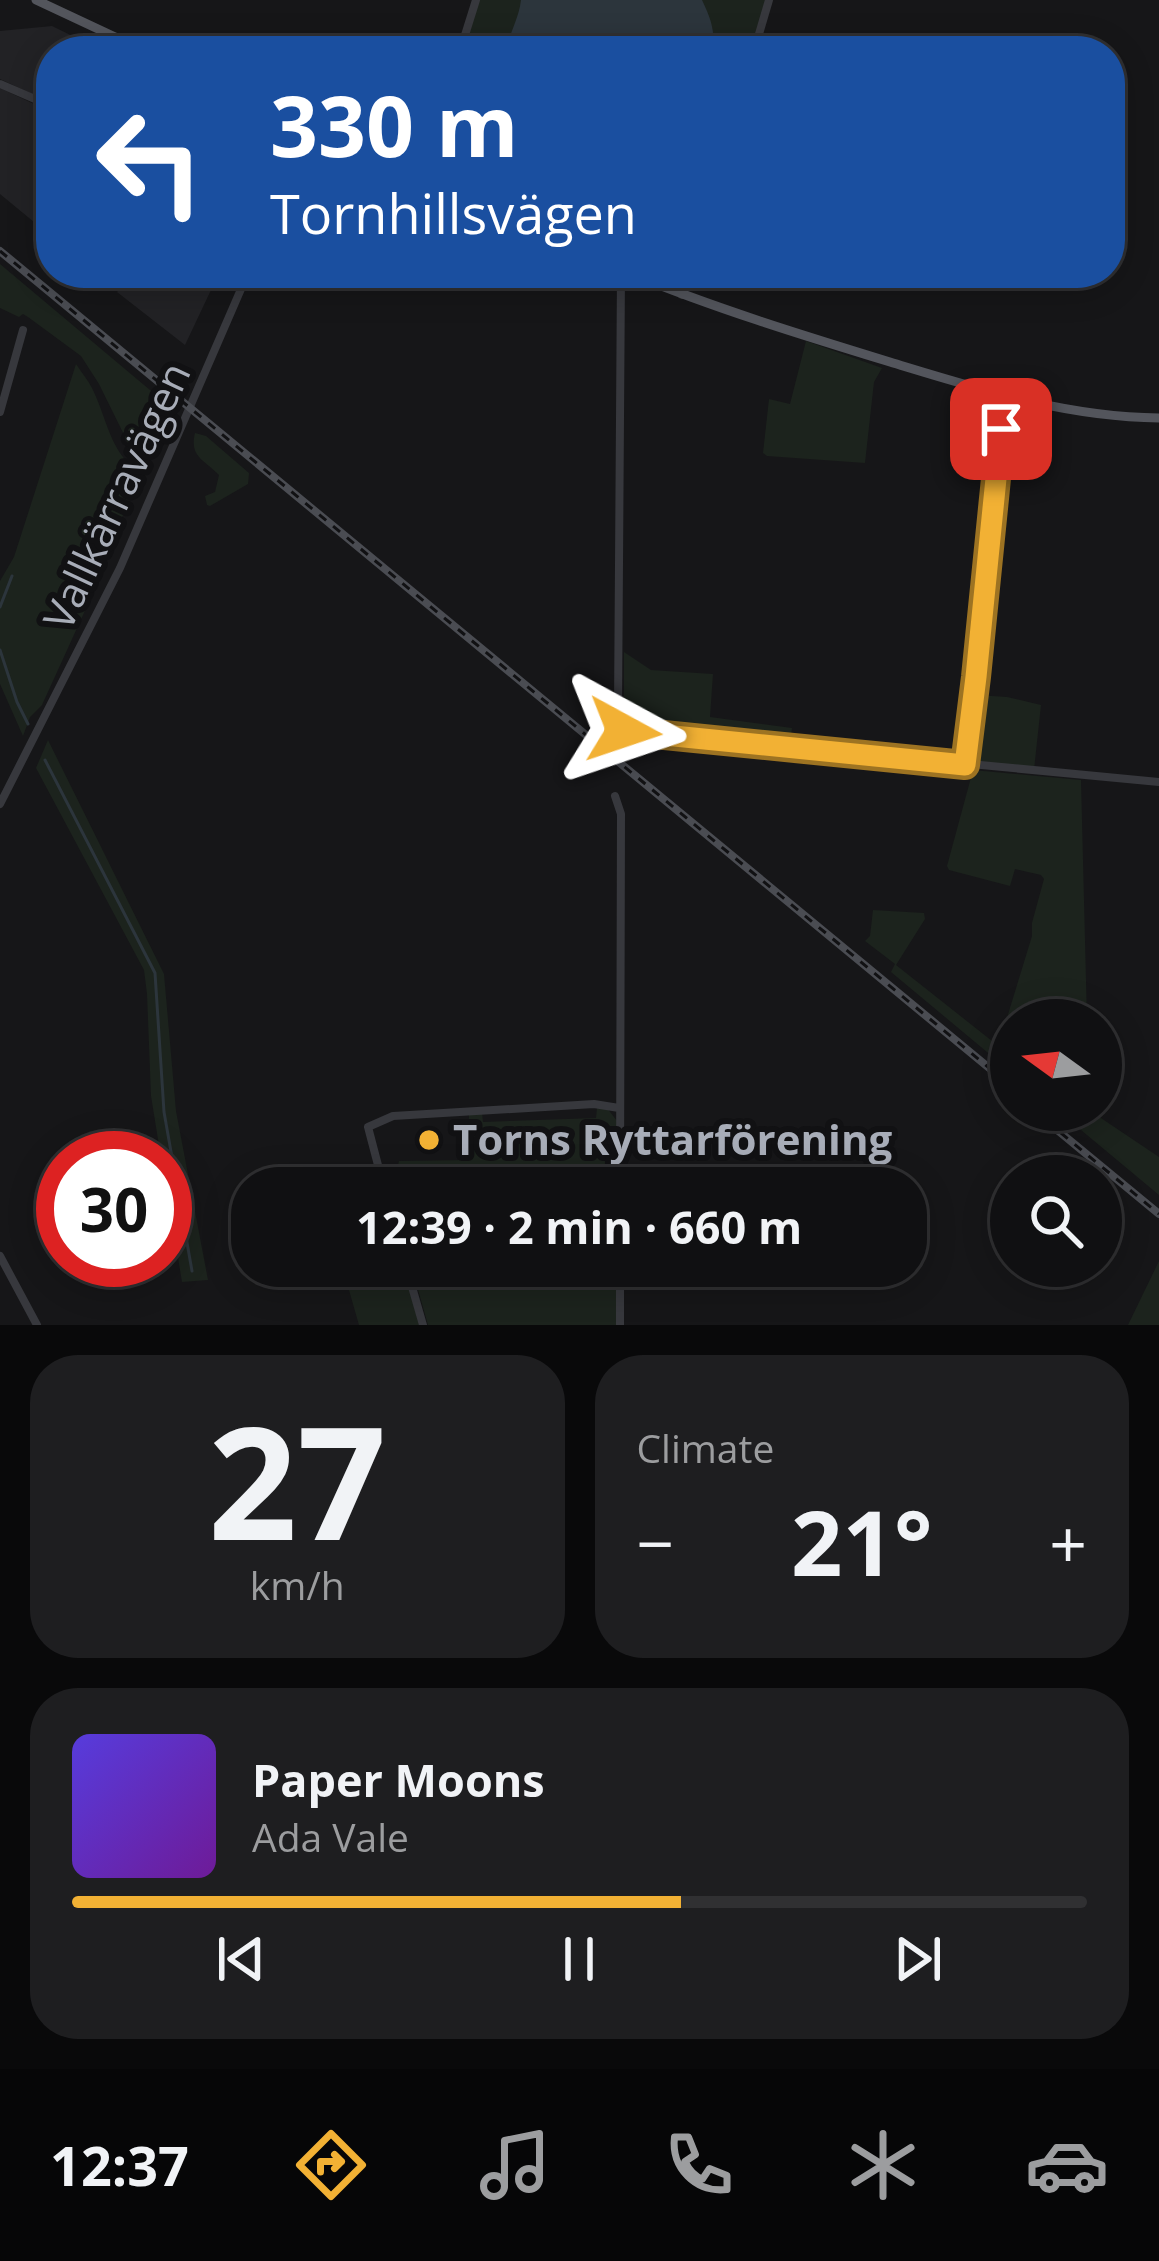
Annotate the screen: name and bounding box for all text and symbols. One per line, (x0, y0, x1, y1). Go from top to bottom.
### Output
text: 330 m (270, 67, 518, 182)
icon: left (72, 84, 228, 240)
text: Tornhillsvägen (270, 176, 637, 250)
street label: Vallkärravägen (29, 352, 203, 638)
pin (950, 378, 1052, 480)
icon: arrive (968, 396, 1034, 462)
position arrow (561, 668, 687, 794)
north arrow (990, 999, 1122, 1131)
map controls (990, 999, 1122, 1287)
place label: Torns Ryttarförening (453, 1110, 892, 1167)
marker: Torns Ryttarförening (416, 1127, 442, 1153)
speed limit sign: 30 (36, 1131, 192, 1287)
button: search (990, 1155, 1122, 1287)
text: 12:39 · 2 min · 660 m (356, 1196, 802, 1257)
text: 27 (208, 1373, 386, 1586)
text: Climate (637, 1421, 774, 1474)
text: 21° (791, 1480, 932, 1602)
text: − (637, 1497, 674, 1587)
text: + (1049, 1497, 1087, 1587)
text: km/h (250, 1558, 345, 1611)
text: Paper Moons (252, 1749, 545, 1810)
text: Ada Vale (252, 1810, 409, 1863)
icon: previous (208, 1926, 274, 1992)
icon: pause (546, 1926, 612, 1992)
icon: next (885, 1926, 951, 1992)
icon: directions (289, 2123, 373, 2207)
icon: music (473, 2123, 557, 2207)
icon: phone (657, 2123, 741, 2207)
icon: climate (841, 2123, 925, 2207)
icon: car (1025, 2123, 1109, 2207)
text: 12:37 (50, 2128, 189, 2202)

